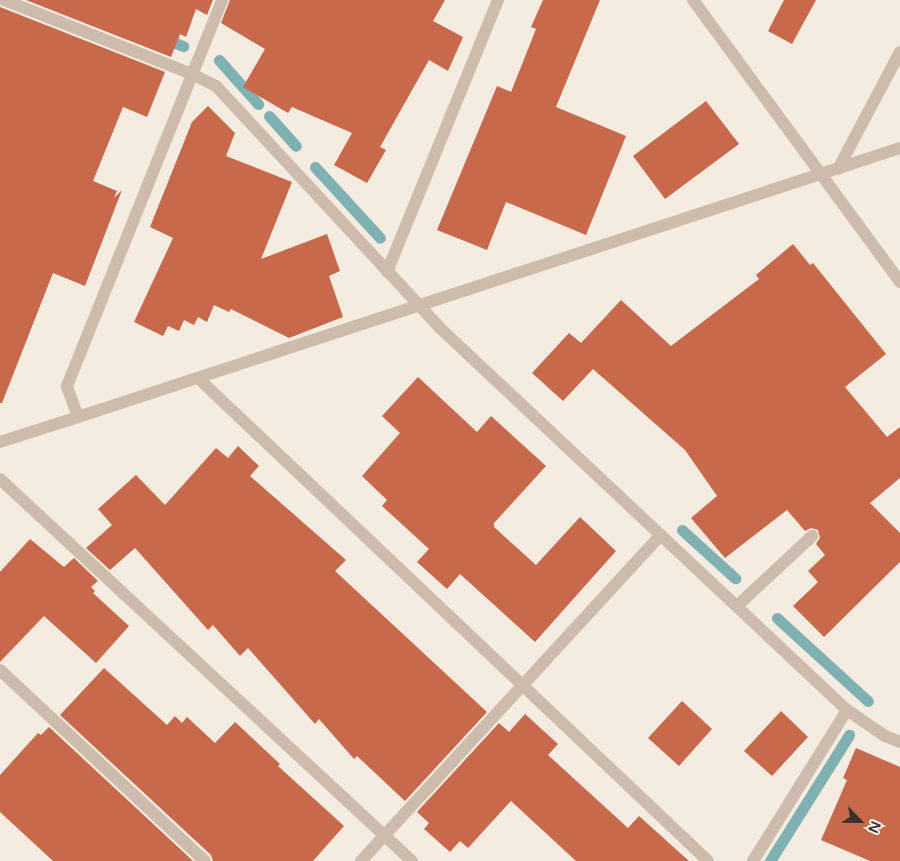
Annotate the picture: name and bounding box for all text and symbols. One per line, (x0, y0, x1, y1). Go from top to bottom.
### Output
north arrow (835, 796, 885, 846)
text: N (864, 819, 884, 836)

